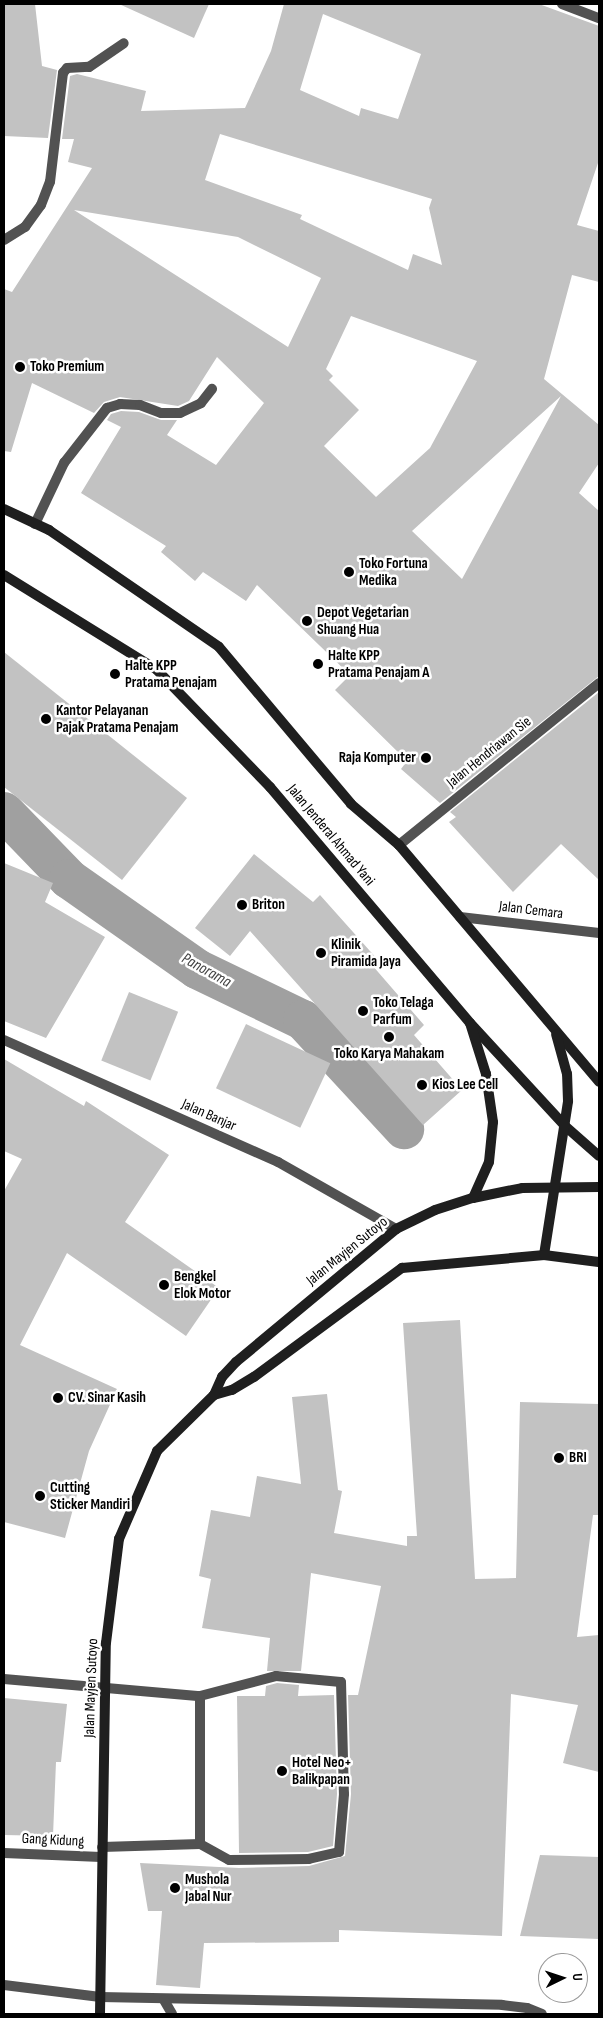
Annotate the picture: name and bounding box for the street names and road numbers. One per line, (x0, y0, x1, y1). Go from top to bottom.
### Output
street label: Jalan Hendriawan Sie (443, 712, 535, 792)
street label: Jalan Jenderal Ahmad Yani (283, 781, 379, 889)
street label: Jalan Cemara (498, 897, 564, 923)
street label: Jalan Banjar (179, 1095, 239, 1135)
street label: Jalan Mayjen Sutoyo (303, 1213, 391, 1289)
street label: Jalan Mayjen Sutoyo (80, 1638, 102, 1738)
street label: Gang Kidung (21, 1829, 85, 1851)

